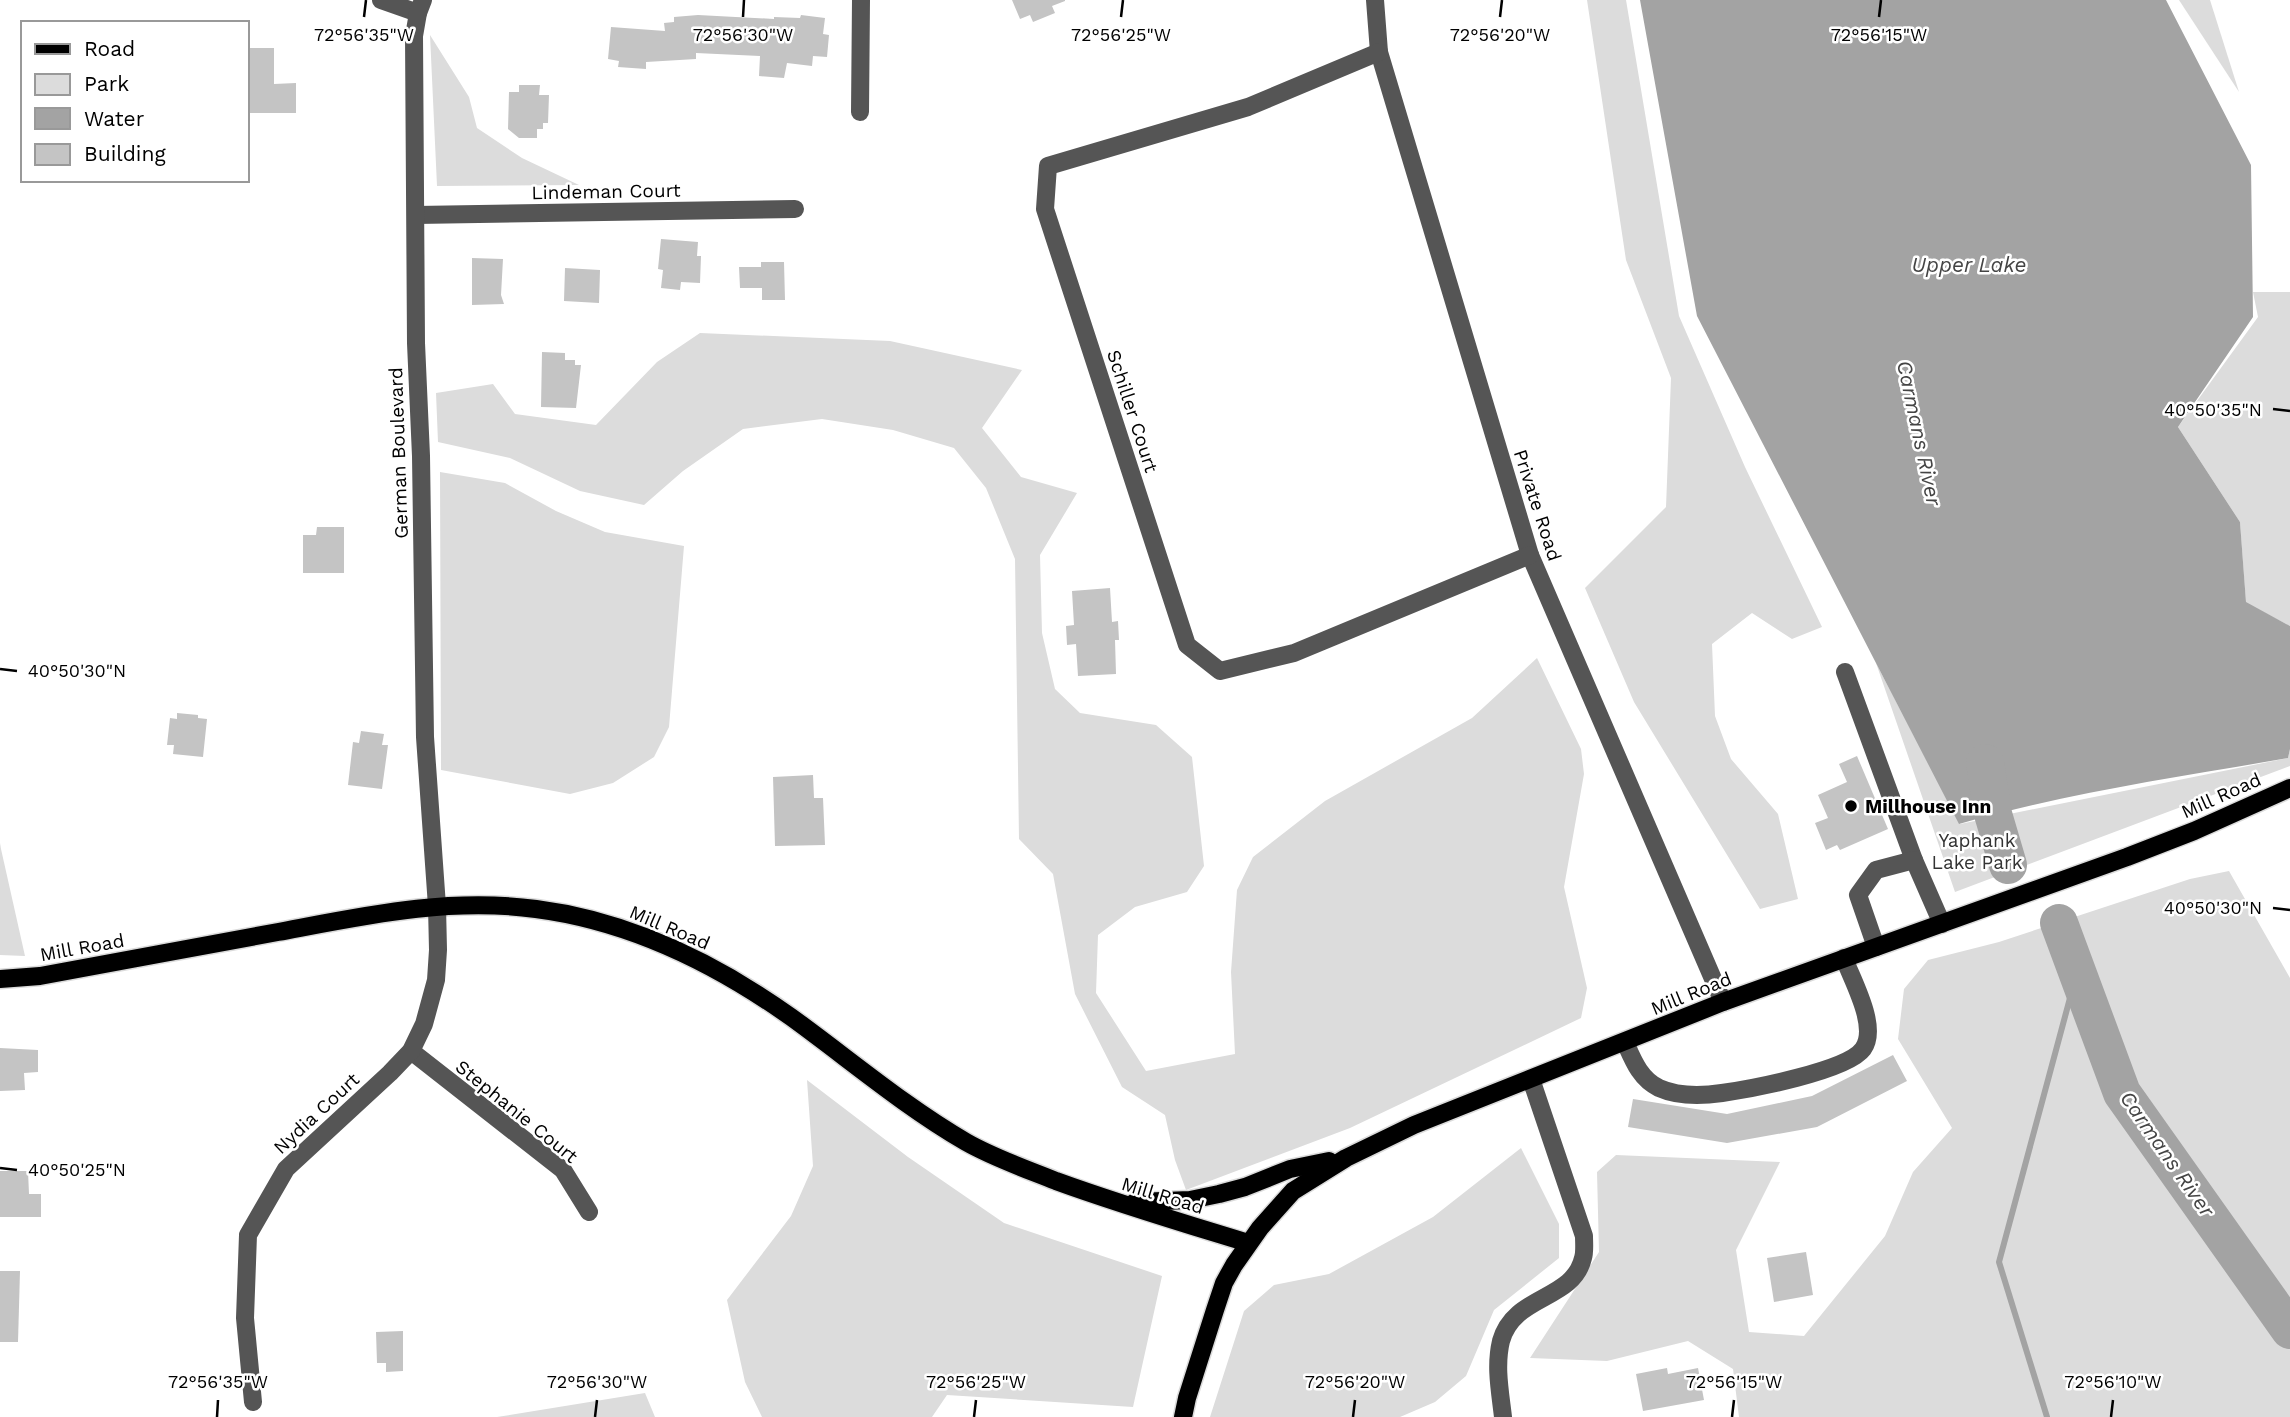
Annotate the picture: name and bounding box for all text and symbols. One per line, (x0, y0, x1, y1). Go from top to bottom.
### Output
legend (21, 21, 248, 182)
text: 72°56'35"W (314, 24, 414, 45)
text: 72°56'30"W (693, 24, 793, 45)
text: 72°56'25"W (1071, 24, 1171, 45)
text: 72°56'20"W (1450, 24, 1550, 45)
text: 72°56'15"W (1831, 24, 1927, 45)
text: Road (84, 36, 135, 61)
text: Park (84, 71, 129, 96)
text: Water (84, 106, 145, 131)
text: Building (84, 141, 166, 166)
street label: Lindeman Court (531, 179, 681, 204)
water label: Upper Lake (1912, 252, 2026, 277)
street label: Schiller Court (1102, 347, 1163, 475)
water label: Carmans River (1892, 358, 1947, 508)
street label: German Boulevard (384, 367, 413, 539)
text: 40°50'35"N (2164, 399, 2262, 420)
street label: Private Road (1509, 446, 1566, 564)
text: 40°50'30"N (28, 660, 126, 681)
street label: Mill Road (2178, 768, 2265, 823)
place label: Millhouse Inn (1865, 795, 1991, 818)
marker: Millhouse Inn (1843, 798, 1859, 814)
park label: Yaphank Lake Park (1932, 829, 2023, 874)
text: 40°50'30"N (2164, 897, 2262, 918)
street label: Mill Road (626, 900, 713, 955)
street label: Mill Road (38, 929, 126, 966)
street label: Mill Road (1647, 967, 1735, 1020)
street label: Stephanie Court (451, 1055, 583, 1168)
street label: Nydia Court (269, 1068, 364, 1159)
water label: Carmans River (2115, 1086, 2220, 1222)
text: 40°50'25"N (28, 1159, 126, 1180)
street label: Mill Road (1119, 1172, 1207, 1219)
text: 72°56'35"W (168, 1371, 268, 1392)
text: 72°56'30"W (547, 1371, 647, 1392)
text: 72°56'25"W (926, 1371, 1026, 1392)
text: 72°56'20"W (1305, 1371, 1405, 1392)
text: 72°56'15"W (1686, 1371, 1782, 1392)
text: 72°56'10"W (2064, 1371, 2162, 1392)

